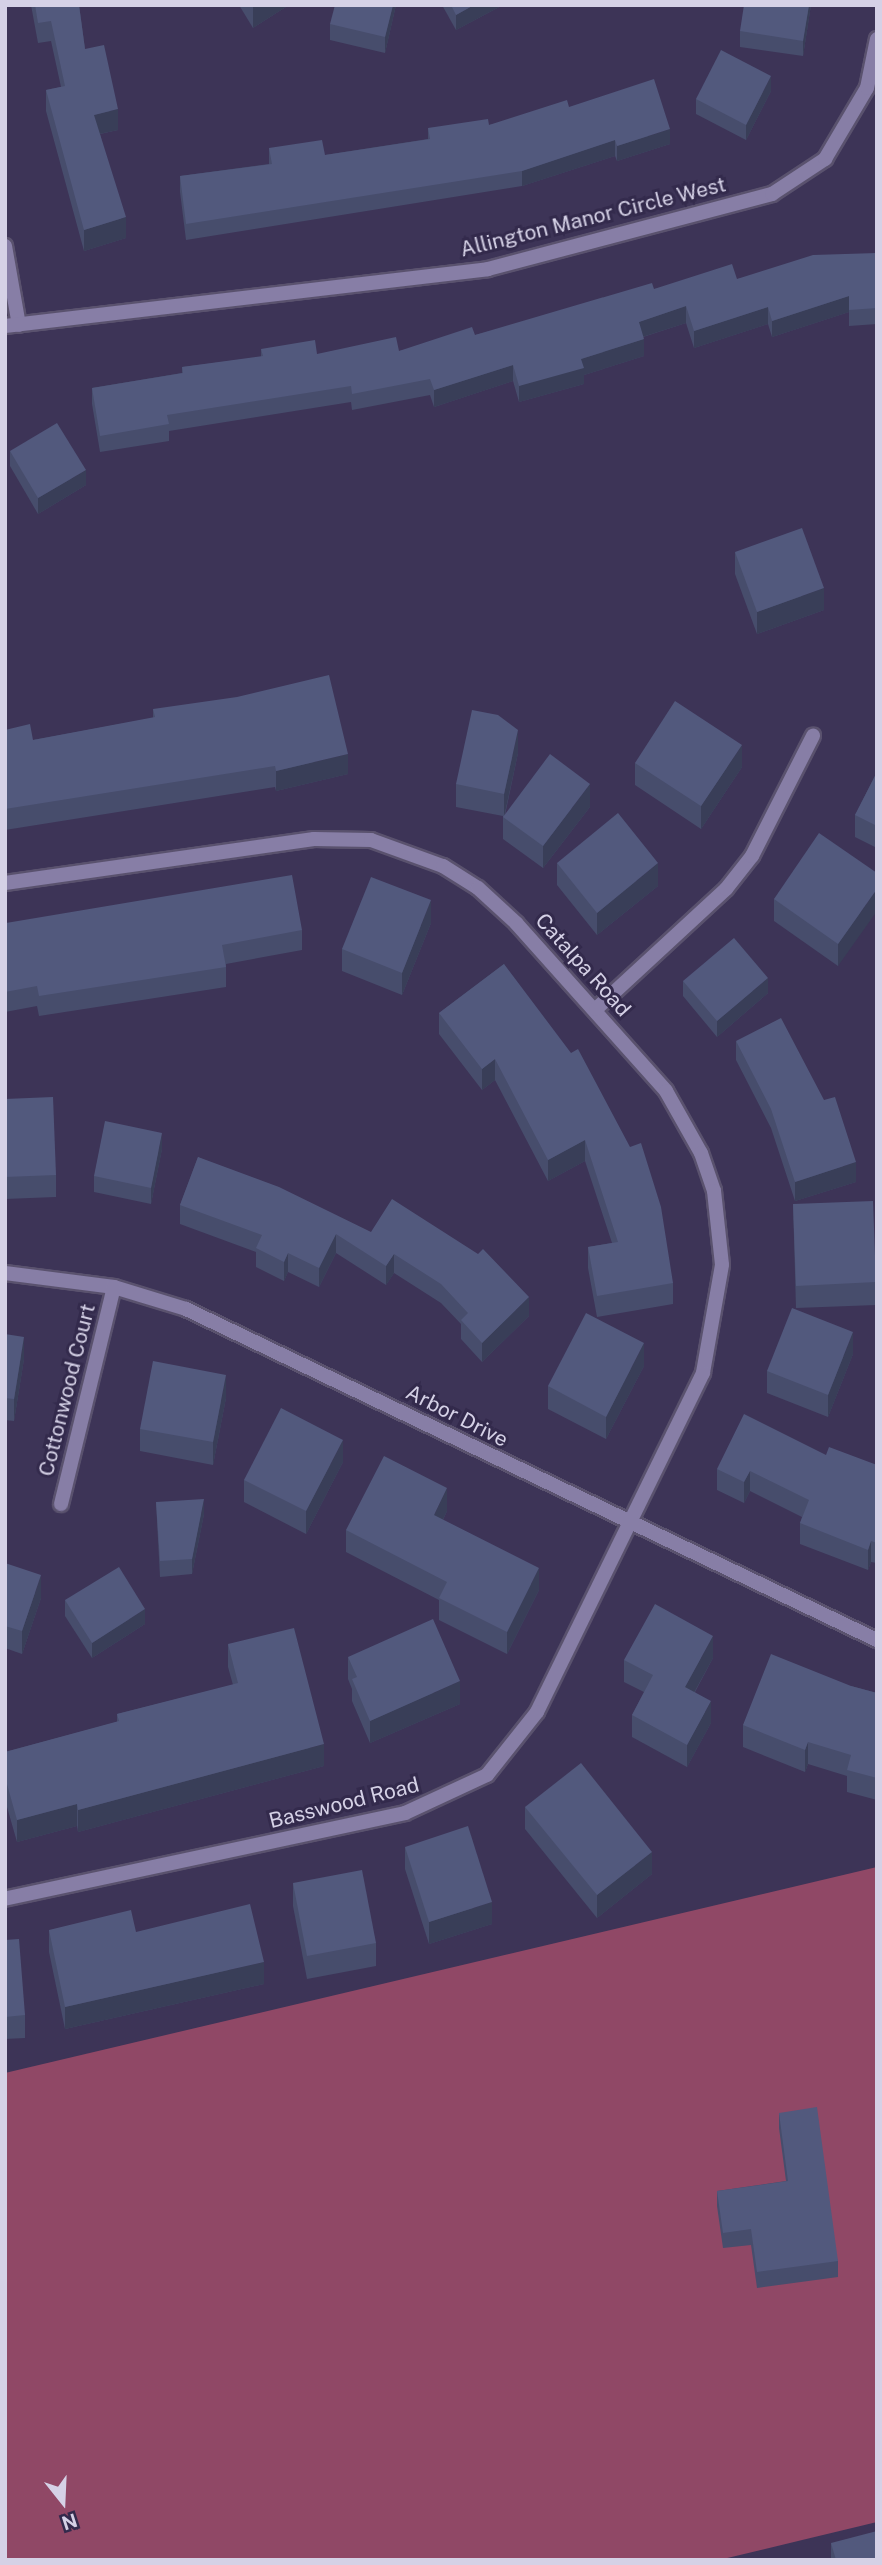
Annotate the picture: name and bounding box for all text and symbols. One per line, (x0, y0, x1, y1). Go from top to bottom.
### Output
street label: Allington Manor Circle West (457, 172, 729, 262)
street label: Catalpa Road (530, 908, 636, 1022)
street label: Cottonwood Court (33, 1301, 101, 1479)
street label: Arbor Drive (402, 1380, 512, 1452)
street label: Basswood Road (266, 1772, 422, 1834)
north arrow (28, 2467, 98, 2537)
text: N (59, 2509, 80, 2535)

